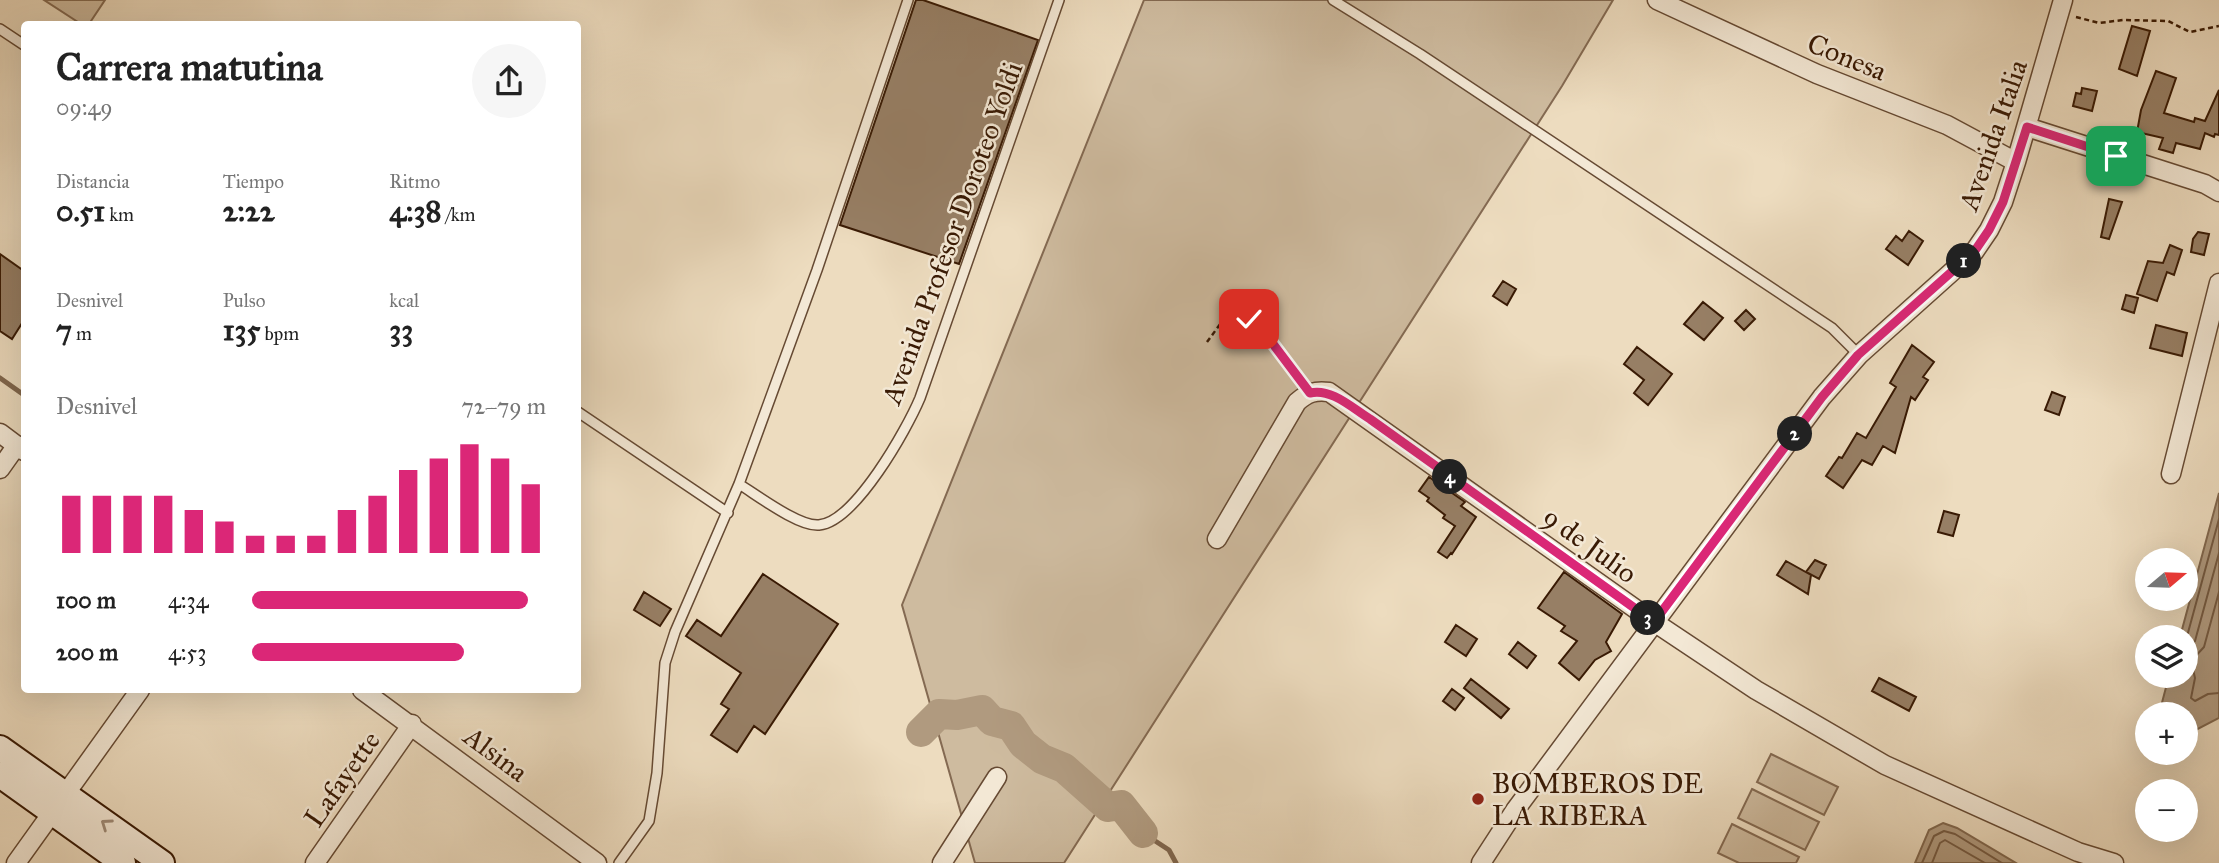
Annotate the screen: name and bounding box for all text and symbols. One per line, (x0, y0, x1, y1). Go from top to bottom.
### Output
street label: Conesa (1802, 25, 1892, 89)
text: Carrera matutina (56, 44, 323, 90)
button: share (472, 44, 546, 118)
street label: Avenida Italia (1951, 55, 2035, 216)
street label: Avenida Profesor Doroteo Yoldi (873, 57, 1030, 410)
text: 09:49 (56, 93, 113, 121)
pin (2086, 126, 2146, 186)
icon: arrive (2097, 137, 2135, 175)
text: Distancia (56, 170, 129, 193)
text: Tiempo (223, 170, 284, 193)
text: Ritmo (389, 170, 440, 193)
text: 0.51 (56, 193, 105, 229)
text: 2:22 (223, 193, 275, 229)
text: 4:38 (389, 193, 442, 229)
text: km (105, 203, 134, 226)
text: /km (442, 203, 476, 226)
pin: 1 (1946, 244, 1982, 278)
text: 1 (1960, 249, 1967, 272)
text: Desnivel (56, 289, 123, 312)
text: Pulso (223, 289, 265, 312)
text: kcal (389, 289, 419, 312)
pin (1219, 289, 1279, 349)
icon: check (1230, 300, 1268, 338)
text: 7 (56, 312, 72, 348)
text: 135 (223, 312, 260, 348)
text: 33 (389, 312, 413, 348)
text: m (72, 322, 92, 345)
text: bpm (260, 322, 299, 345)
text: Desnivel (56, 392, 137, 420)
text: 72–79 m (461, 392, 546, 420)
pin: 2 (1778, 416, 1812, 452)
text: 2 (1790, 422, 1799, 445)
pin: 4 (1432, 460, 1468, 494)
text: 4 (1444, 465, 1455, 488)
street label: 9 de Julio (1536, 499, 1644, 591)
north arrow (2135, 548, 2198, 611)
map controls (2135, 548, 2198, 842)
text: 100 m (56, 586, 116, 614)
text: 4:34 (168, 586, 209, 614)
pin: 3 (1630, 600, 1666, 636)
text: 3 (1644, 606, 1651, 629)
button: layers (2135, 625, 2198, 688)
text: 200 m (56, 638, 118, 666)
text: 4:53 (168, 638, 207, 666)
button: + (2135, 702, 2198, 765)
street label: Alsina (456, 718, 535, 790)
street label: Lafayette (296, 724, 388, 834)
place label: BOMBEROS DE LA RIBERA (1492, 766, 1703, 833)
button: − (2135, 779, 2198, 842)
marker: BOMBEROS DE LA RIBERA (1470, 791, 1486, 807)
one-way arrow (101, 819, 114, 832)

